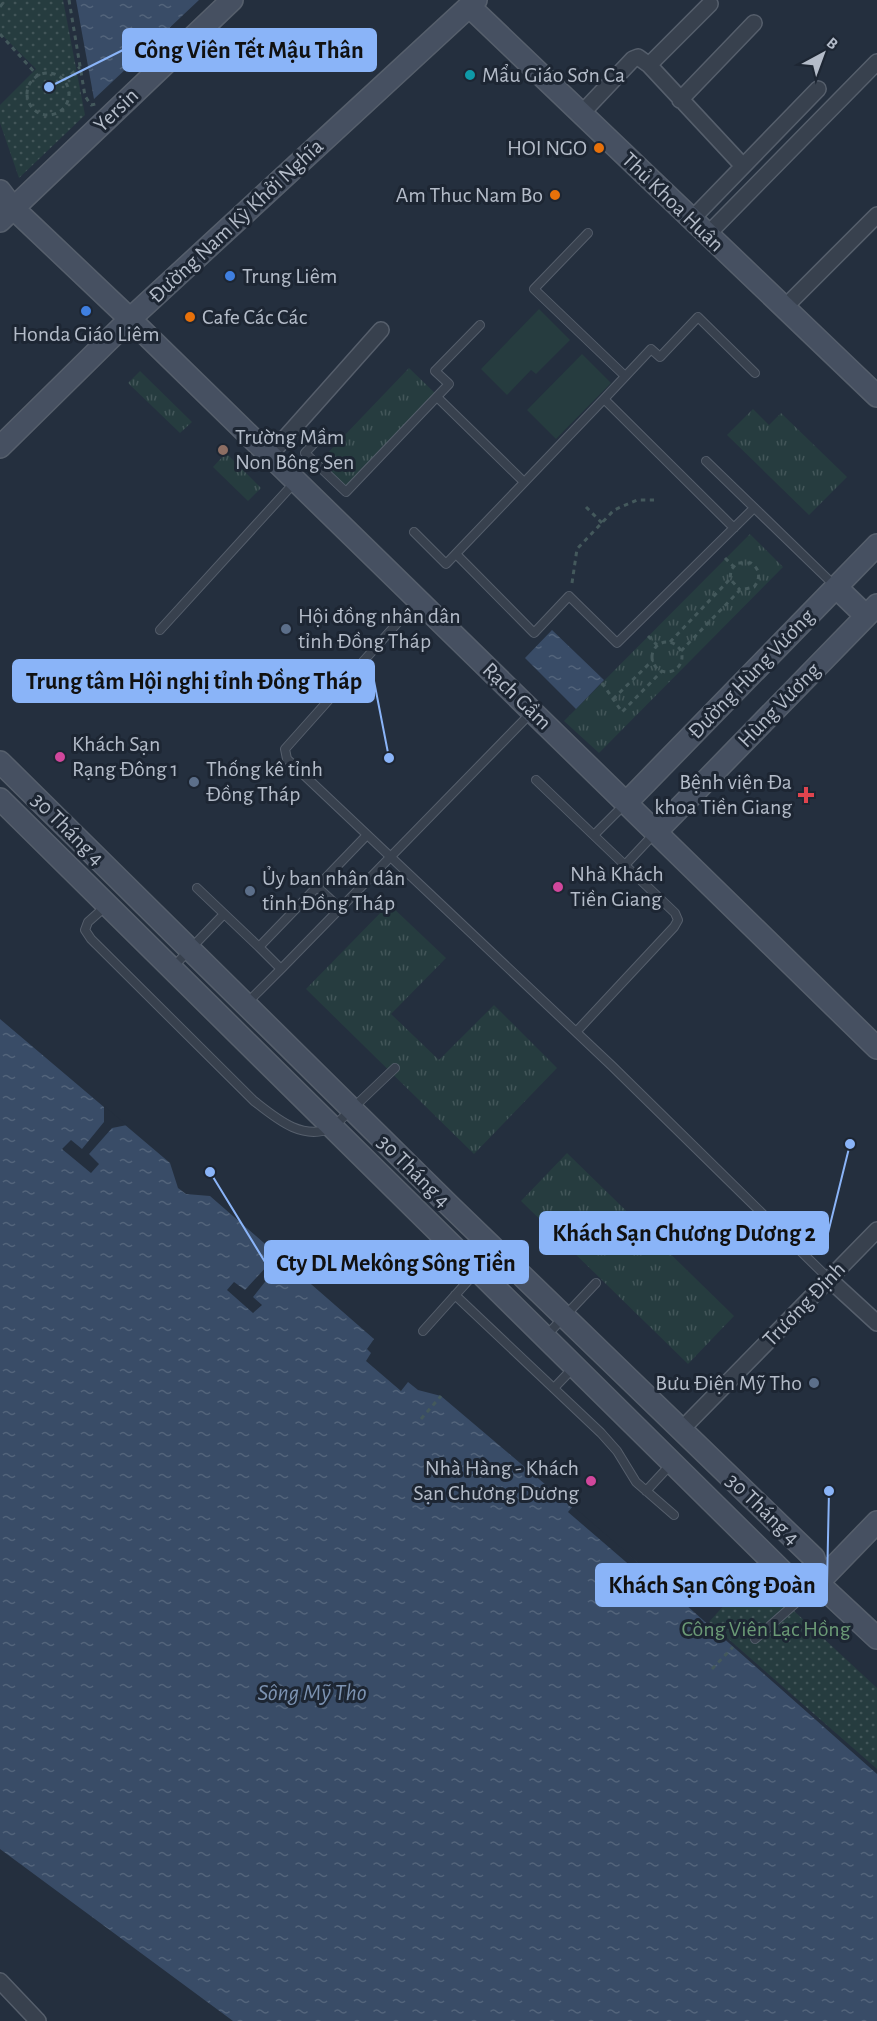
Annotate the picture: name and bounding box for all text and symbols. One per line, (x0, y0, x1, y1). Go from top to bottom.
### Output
north arrow (793, 24, 853, 84)
callout: Công Viên Tết Mậu Thân (123, 29, 376, 71)
text: B (823, 34, 841, 53)
text: Công Viên Tết Mậu Thân (134, 37, 364, 63)
place label: Mẩu Giáo Sơn Ca (482, 64, 625, 86)
marker: Mẩu Giáo Sơn Ca (463, 68, 477, 82)
street label: Yersin (90, 84, 142, 136)
street label: Đường Nam Kỳ Khởi Nghĩa (145, 135, 327, 307)
place label: HOI NGO (507, 137, 587, 159)
marker: HOI NGO (592, 141, 606, 155)
street label: Thủ Khoa Huân (618, 148, 728, 256)
place label: Am Thuc Nam Bo (396, 184, 543, 206)
marker: Am Thuc Nam Bo (548, 188, 562, 202)
place label: Trung Liêm (242, 265, 337, 287)
marker: Trung Liêm (223, 269, 237, 283)
marker: Honda Giáo Liêm (79, 304, 93, 318)
place label: Cafe Các Các (202, 306, 308, 328)
marker: Cafe Các Các (183, 310, 197, 324)
place label: Honda Giáo Liêm (12, 323, 160, 345)
place label: Trường Mầm Non Bông Sen (235, 426, 354, 473)
marker: Trường Mầm Non Bông Sen (216, 443, 230, 457)
street label: Đường Hùng Vương (682, 603, 820, 745)
place label: Hội đồng nhân dân tỉnh Đồng Tháp (298, 605, 461, 652)
marker: Hội đồng nhân dân tỉnh Đồng Tháp (279, 622, 293, 636)
street label: Hùng Vương (732, 657, 826, 753)
street label: Rạch Gầm (478, 658, 556, 734)
callout: Trung tâm Hội nghị tỉnh Đồng Tháp (13, 660, 374, 702)
text: Trung tâm Hội nghị tỉnh Đồng Tháp (26, 668, 362, 694)
place label: Khách Sạn Rạng Đông 1 (72, 733, 178, 780)
marker: Khách Sạn Rạng Đông 1 (53, 750, 67, 764)
place label: Thống kê tỉnh Đồng Tháp (206, 758, 323, 805)
place label: Bệnh viện Đa khoa Tiền Giang (654, 771, 792, 818)
marker: Thống kê tỉnh Đồng Tháp (187, 775, 201, 789)
marker: Bệnh viện Đa khoa Tiền Giang (797, 786, 815, 804)
street label: 30 Tháng 4 (28, 789, 108, 869)
place label: Nhà Khách Tiền Giang (570, 863, 664, 910)
place label: Ủy ban nhân dân tỉnh Đồng Tháp (262, 866, 405, 914)
marker: Nhà Khách Tiền Giang (551, 880, 565, 894)
marker: Ủy ban nhân dân tỉnh Đồng Tháp (243, 884, 257, 898)
street label: 30 Tháng 4 (374, 1131, 454, 1211)
callout: Khách Sạn Chương Dương 2 (540, 1212, 828, 1254)
text: Khách Sạn Chương Dương 2 (552, 1222, 816, 1246)
callout: Cty DL Mekông Sông Tiền (265, 1241, 528, 1283)
text: Cty DL Mekông Sông Tiền (276, 1250, 516, 1276)
street label: Trương Định (759, 1258, 849, 1350)
place label: Bưu Điện Mỹ Tho (655, 1372, 802, 1394)
marker: Bưu Điện Mỹ Tho (807, 1376, 821, 1390)
place label: Nhà Hàng - Khách Sạn Chương Dương (413, 1457, 579, 1504)
street label: 30 Tháng 4 (722, 1469, 804, 1549)
marker: Nhà Hàng - Khách Sạn Chương Dương (584, 1474, 598, 1488)
callout: Khách Sạn Công Đoàn (596, 1564, 827, 1606)
text: Khách Sạn Công Đoàn (608, 1574, 816, 1598)
park label: Công Viên Lạc Hồng (682, 1618, 851, 1640)
water label: Sông Mỹ Tho (257, 1681, 367, 1705)

